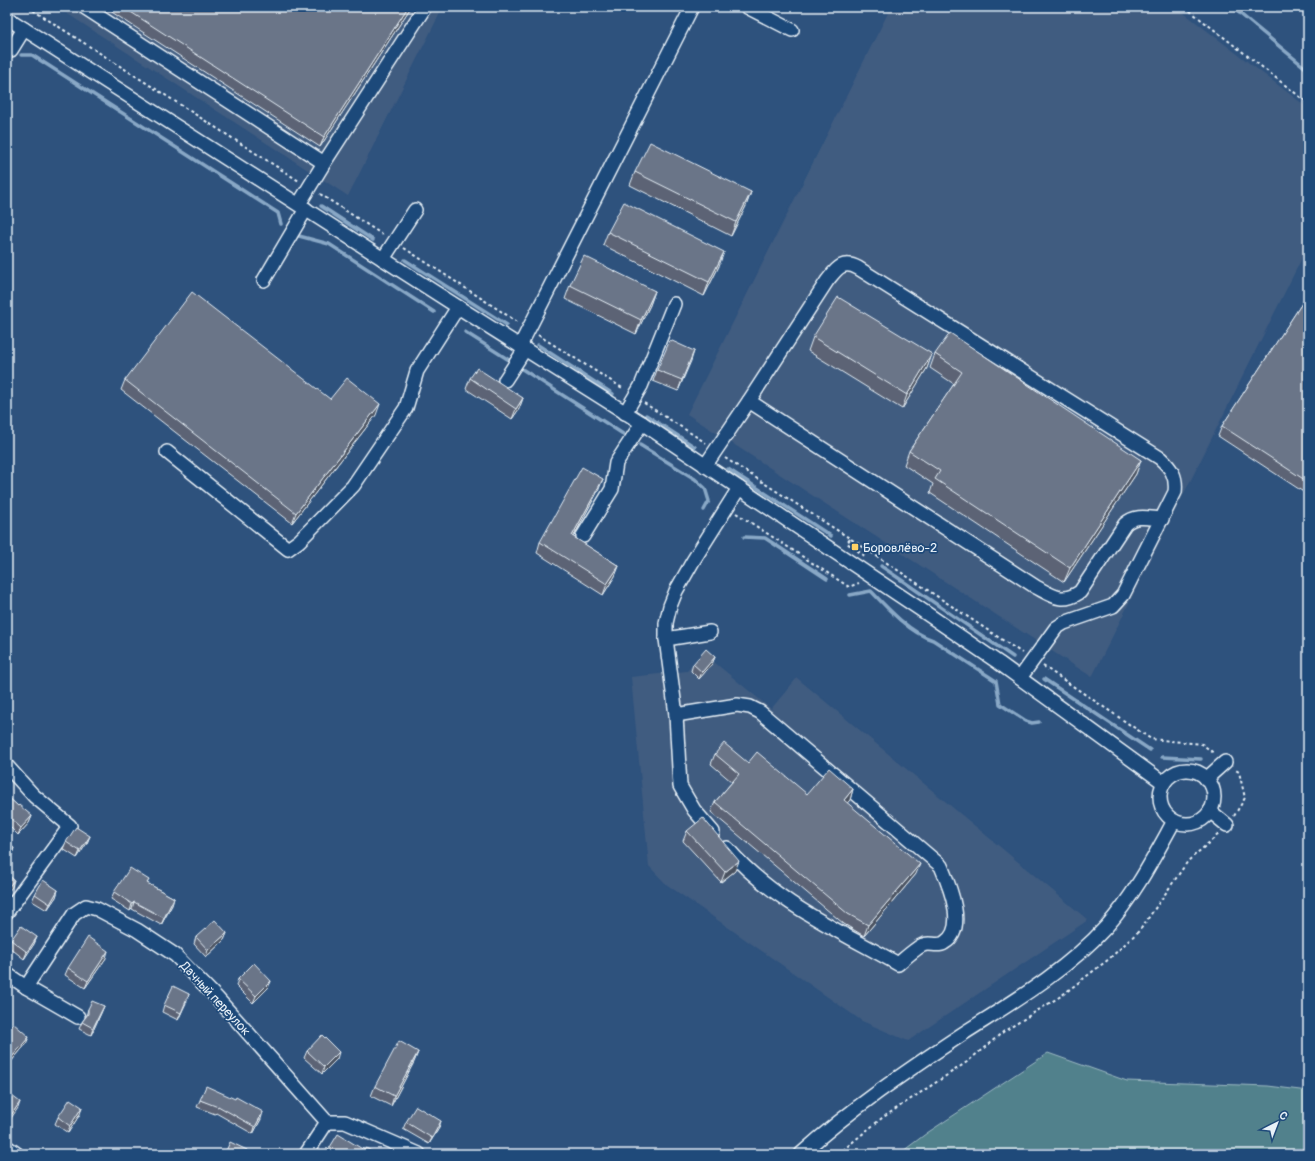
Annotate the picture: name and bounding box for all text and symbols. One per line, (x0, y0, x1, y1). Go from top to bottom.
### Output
place label: Боровлёво-2 (863, 540, 937, 556)
marker: Боровлёво-2 (850, 542, 860, 552)
street label: Дачный переулок (176, 957, 254, 1039)
north arrow (1257, 1103, 1297, 1143)
text: С (1276, 1109, 1290, 1123)

